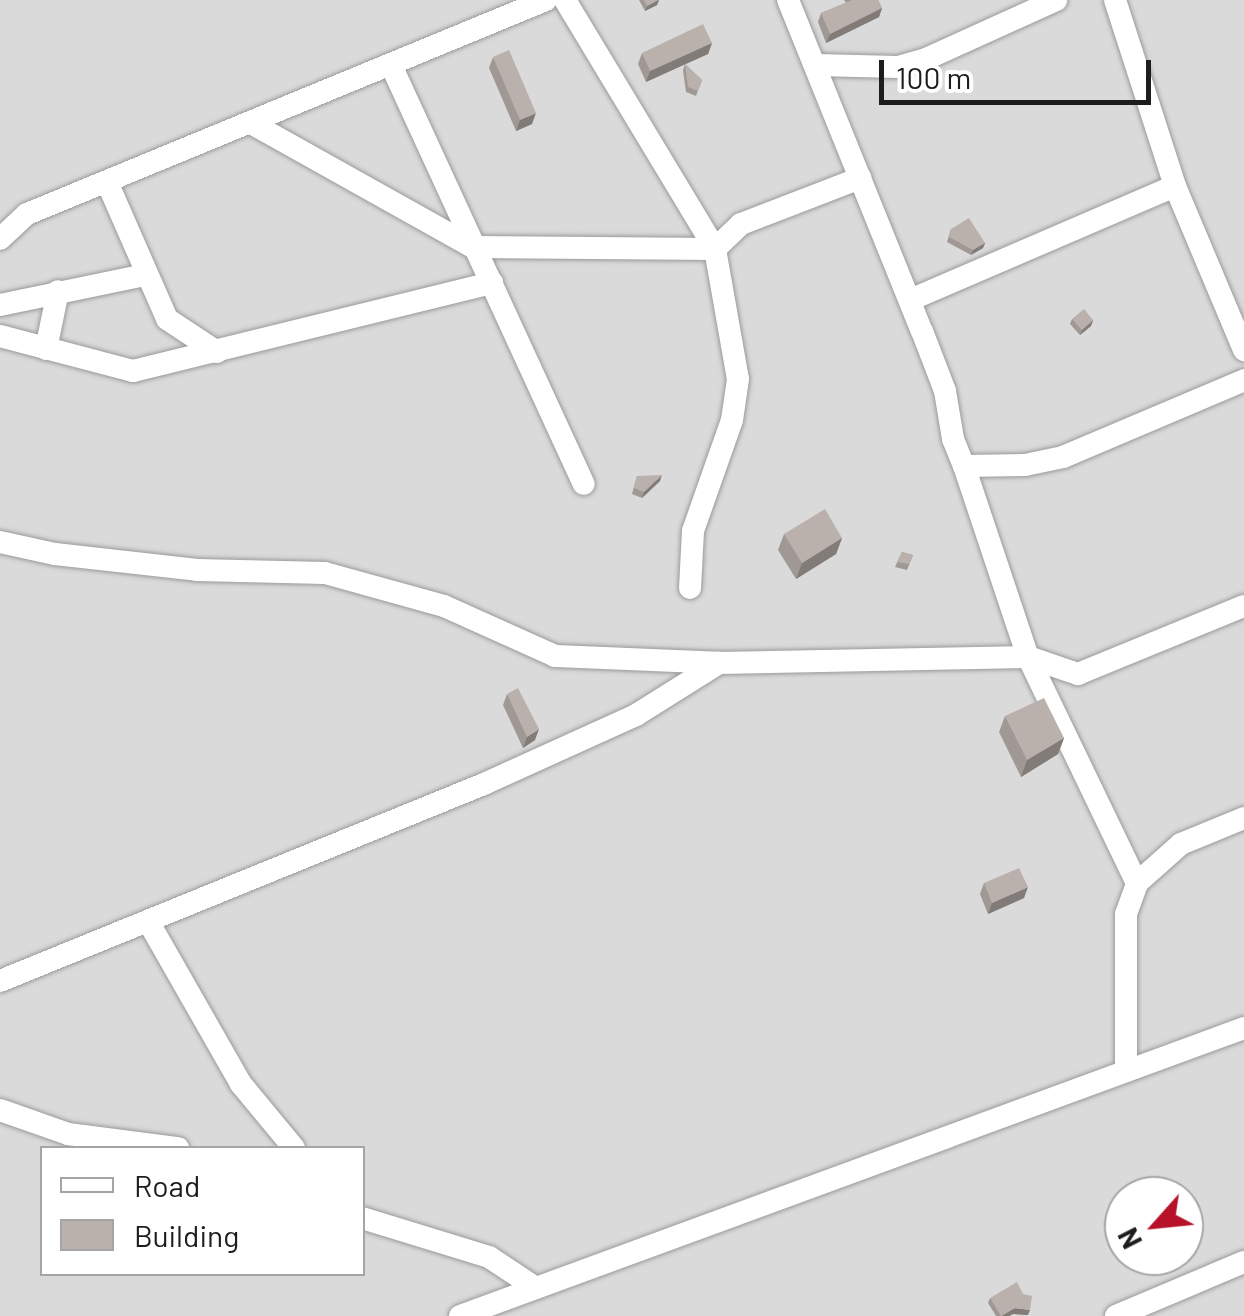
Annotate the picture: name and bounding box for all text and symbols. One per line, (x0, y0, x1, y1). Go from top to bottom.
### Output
scale bar (884, 40, 1156, 102)
text: 100 m (896, 59, 971, 95)
legend (40, 1146, 365, 1276)
text: Road (134, 1167, 200, 1203)
north arrow (1104, 1176, 1204, 1276)
text: Building (134, 1217, 239, 1253)
text: N (1110, 1223, 1148, 1255)

